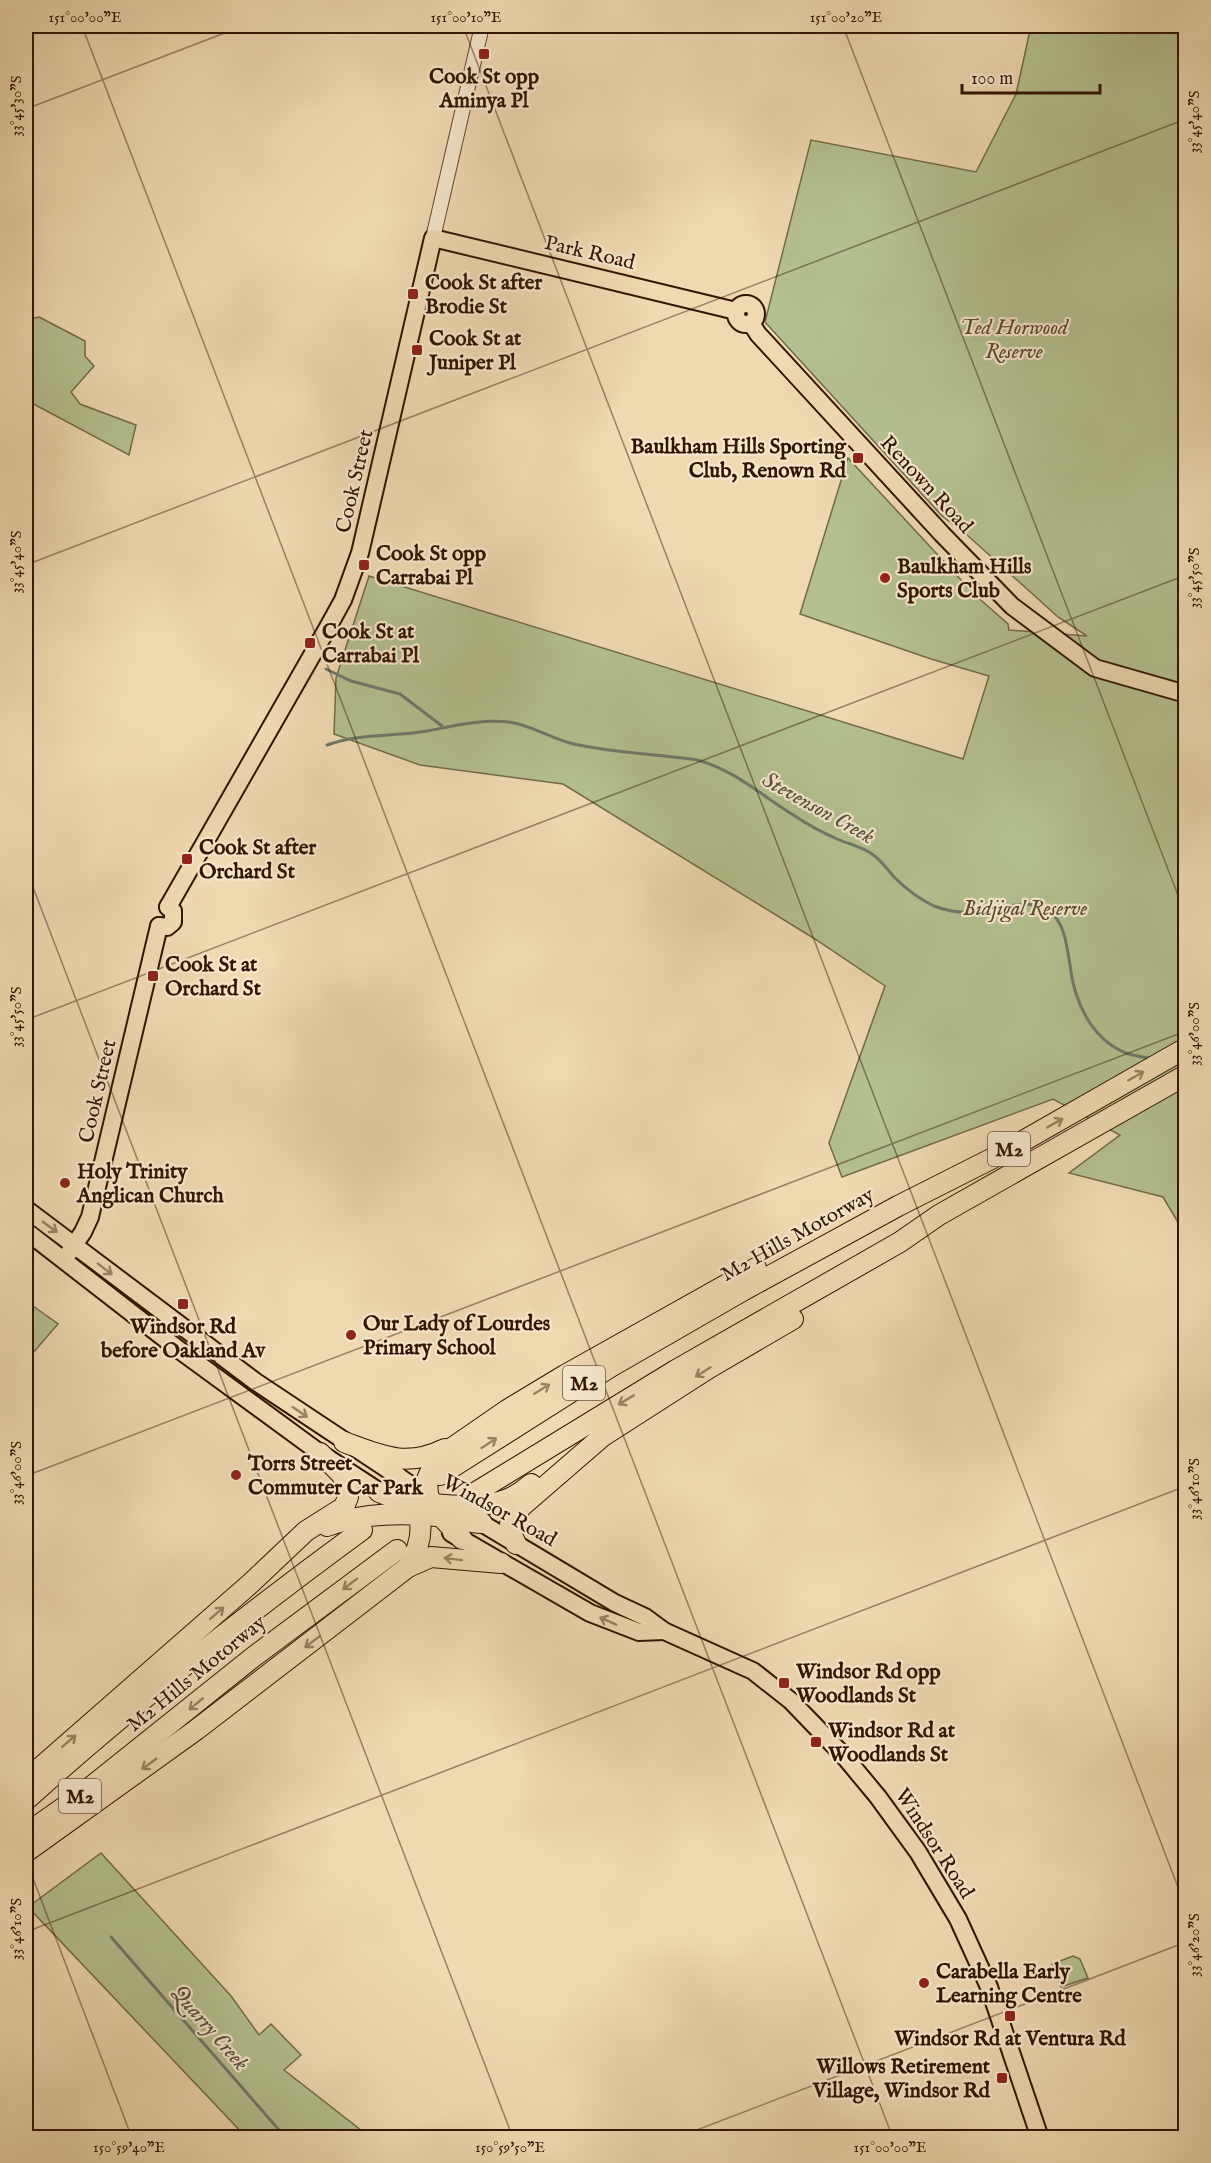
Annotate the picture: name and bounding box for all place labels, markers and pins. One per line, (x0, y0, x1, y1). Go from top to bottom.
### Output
marker: Cook St opp Aminya Pl (477, 47, 491, 61)
place label: Cook St opp Aminya Pl (429, 64, 540, 115)
place label: Cook St after Brodie St (425, 270, 542, 321)
marker: Cook St after Brodie St (406, 287, 420, 301)
place label: Cook St at Juniper Pl (426, 326, 522, 377)
marker: Cook St at Juniper Pl (410, 343, 424, 357)
place label: Baulkham Hills Sporting Club, Renown Rd (630, 434, 847, 485)
marker: Baulkham Hills Sporting Club, Renown Rd (851, 451, 865, 465)
place label: Cook St opp Carrabai Pl (376, 541, 487, 592)
place label: Baulkham Hills Sports Club (897, 554, 1031, 605)
marker: Cook St opp Carrabai Pl (357, 558, 371, 572)
marker: Baulkham Hills Sports Club (878, 571, 892, 585)
place label: Cook St at Carrabai Pl (322, 619, 420, 670)
marker: Cook St at Carrabai Pl (303, 636, 317, 650)
place label: Cook St after Orchard St (199, 835, 316, 886)
marker: Cook St after Orchard St (180, 852, 194, 866)
place label: Cook St at Orchard St (165, 952, 262, 1003)
marker: Cook St at Orchard St (146, 969, 160, 983)
place label: Holy Trinity Anglican Church (76, 1159, 225, 1210)
marker: Holy Trinity Anglican Church (58, 1176, 72, 1190)
marker: Windsor Rd before Oakland Av (176, 1297, 190, 1311)
place label: Our Lady of Lourdes Primary School (363, 1311, 550, 1362)
place label: Windsor Rd before Oakland Av (100, 1314, 266, 1365)
marker: Our Lady of Lourdes Primary School (344, 1328, 358, 1342)
place label: Torrs Street Commuter Car Park (247, 1451, 424, 1502)
marker: Torrs Street Commuter Car Park (229, 1468, 243, 1482)
place label: Windsor Rd opp Woodlands St (795, 1659, 941, 1710)
marker: Windsor Rd opp Woodlands St (777, 1676, 791, 1690)
place label: Windsor Rd at Woodlands St (827, 1718, 956, 1769)
marker: Windsor Rd at Woodlands St (809, 1735, 823, 1749)
place label: Carabella Early Learning Centre (936, 1959, 1082, 2010)
marker: Carabella Early Learning Centre (917, 1976, 931, 1990)
marker: Windsor Rd at Ventura Rd (1003, 2009, 1017, 2023)
place label: Windsor Rd at Ventura Rd (893, 2026, 1127, 2053)
place label: Willows Retirement Village, Windsor Rd (812, 2054, 991, 2105)
marker: Willows Retirement Village, Windsor Rd (995, 2071, 1009, 2085)

